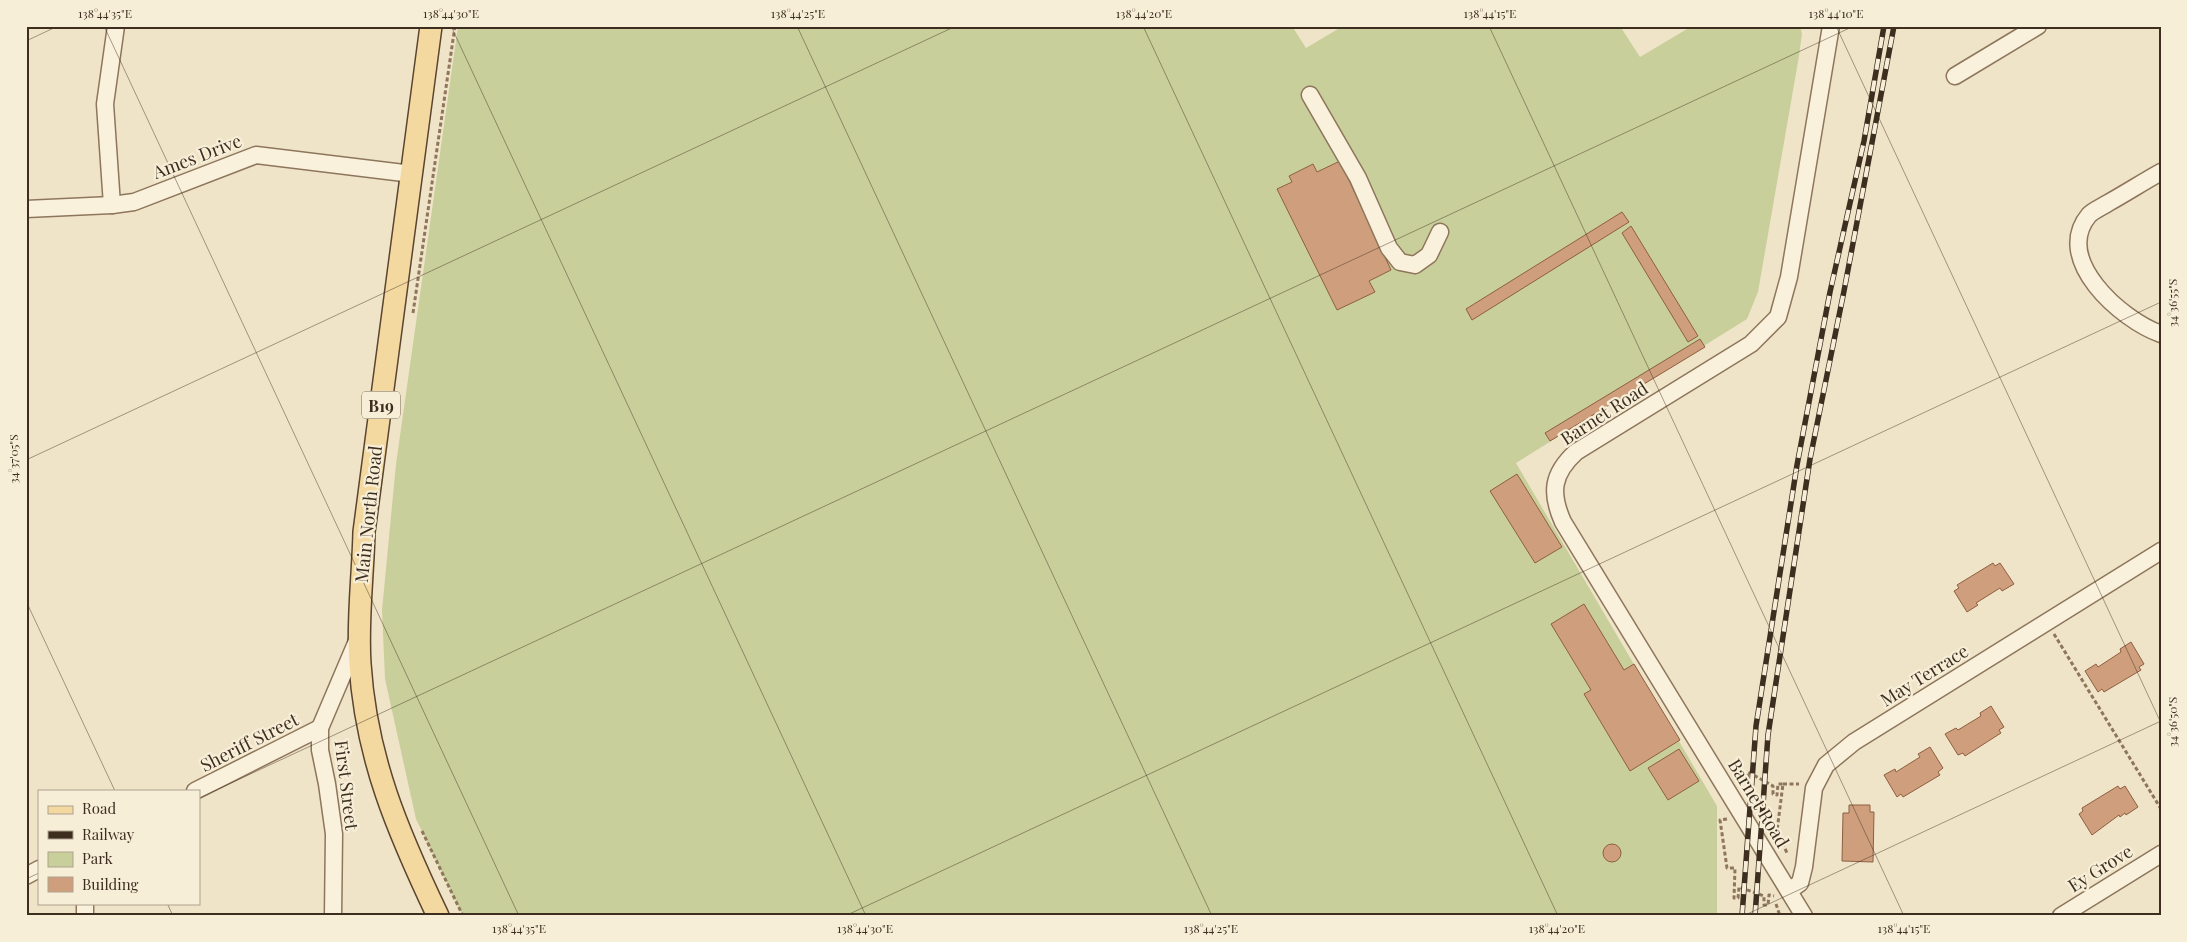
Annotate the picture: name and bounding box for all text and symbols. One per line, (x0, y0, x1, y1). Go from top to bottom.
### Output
text: 138°44'35"E (78, 5, 132, 21)
text: 138°44'30"E (423, 5, 479, 21)
text: 138°44'25"E (771, 5, 825, 21)
text: 138°44'20"E (1116, 5, 1172, 21)
text: 138°44'15"E (1464, 5, 1516, 21)
text: 138°44'10"E (1809, 5, 1864, 21)
street label: Ames Drive (148, 128, 245, 184)
text: 34°36'55"S (2164, 279, 2180, 327)
street label: Barnet Road (1556, 376, 1653, 450)
road number: B19 (362, 392, 400, 418)
text: 34°37'05"S (5, 434, 21, 484)
street label: Main North Road (349, 444, 387, 584)
street label: May Terrace (1875, 638, 1973, 712)
text: 34°36'50"S (2164, 697, 2180, 747)
street label: Sheriff Street (196, 707, 303, 777)
street label: First Street (330, 739, 364, 832)
street label: Barnet Road (1723, 754, 1795, 852)
legend (38, 790, 200, 904)
text: Road (82, 798, 116, 818)
text: Railway (82, 824, 135, 844)
street label: Ey Grove (2063, 839, 2137, 897)
text: Park (82, 848, 114, 868)
text: Building (82, 874, 139, 894)
text: 138°44'35"E (492, 920, 546, 936)
text: 138°44'30"E (837, 920, 893, 936)
text: 138°44'25"E (1184, 920, 1238, 936)
text: 138°44'20"E (1529, 920, 1585, 936)
text: 138°44'15"E (1878, 920, 1930, 936)

